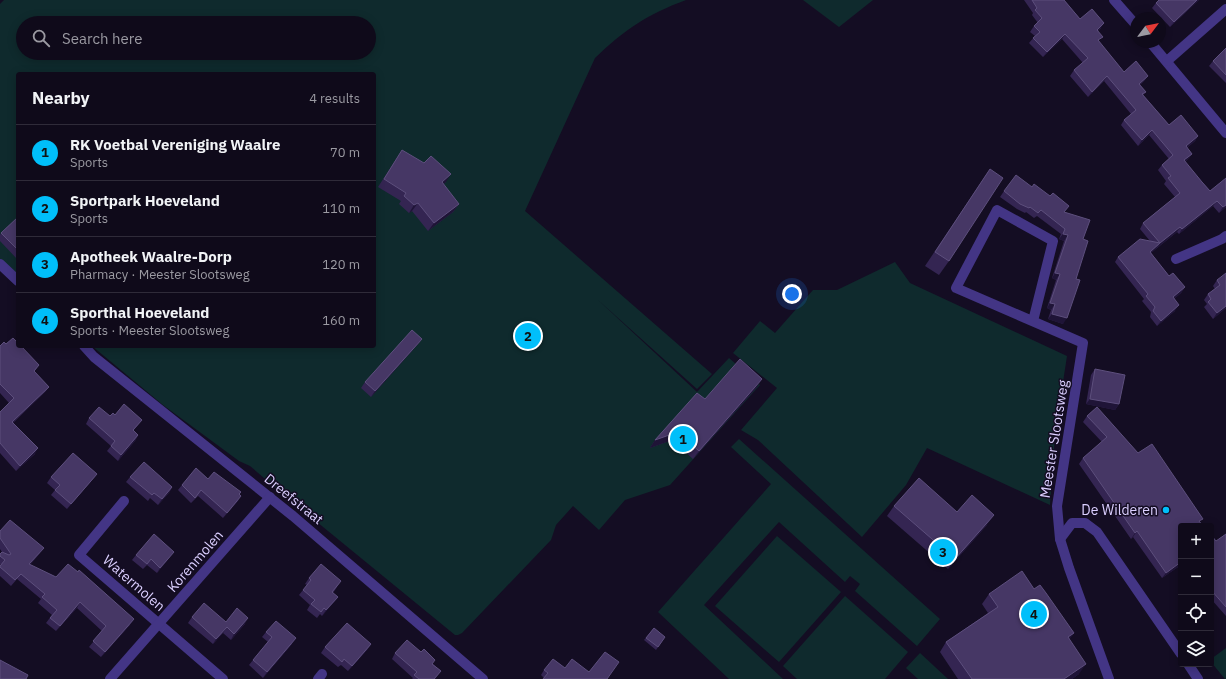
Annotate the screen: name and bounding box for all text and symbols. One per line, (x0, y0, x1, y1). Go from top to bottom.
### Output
north arrow (1130, 12, 1166, 48)
search box (16, 16, 376, 60)
icon: search (30, 27, 52, 49)
text: Search here (62, 29, 142, 48)
text: Nearby (32, 87, 90, 109)
text: 4 results (309, 90, 360, 107)
text: RK Voetbal Vereniging Waalre (70, 135, 281, 154)
text: 1 (41, 144, 49, 161)
text: 70 m (330, 144, 360, 161)
text: Sports (70, 154, 108, 171)
text: Sportpark Hoeveland (70, 191, 220, 210)
text: 2 (41, 200, 49, 217)
text: 110 m (322, 200, 360, 217)
text: Sports (70, 210, 108, 227)
text: Apotheek Waalre-Dorp (70, 247, 232, 266)
text: 3 (41, 256, 49, 273)
text: 120 m (322, 256, 360, 273)
text: Pharmacy · Meester Slootsweg (70, 266, 250, 283)
your location (782, 284, 802, 304)
text: Sporthal Hoeveland (70, 303, 210, 322)
text: 4 (41, 312, 49, 329)
text: 160 m (322, 312, 360, 329)
pin: 2 (515, 321, 541, 351)
text: Sports · Meester Slootsweg (70, 322, 229, 339)
street label: Meester Slootsweg (1036, 378, 1072, 499)
pin: 1 (670, 424, 696, 454)
street label: Dreefstraat (261, 470, 327, 528)
place label: De Wilderen (1081, 501, 1158, 519)
marker: De Wilderen (1161, 505, 1171, 515)
map controls (1178, 523, 1214, 667)
button: + (1178, 523, 1214, 559)
street label: Korenmolen (163, 526, 227, 596)
pin: 3 (930, 537, 956, 567)
street label: Watermolen (99, 551, 169, 615)
button: − (1178, 559, 1214, 595)
button: locate (1178, 595, 1214, 631)
pin: 4 (1021, 599, 1047, 629)
button: layers (1178, 631, 1214, 667)

